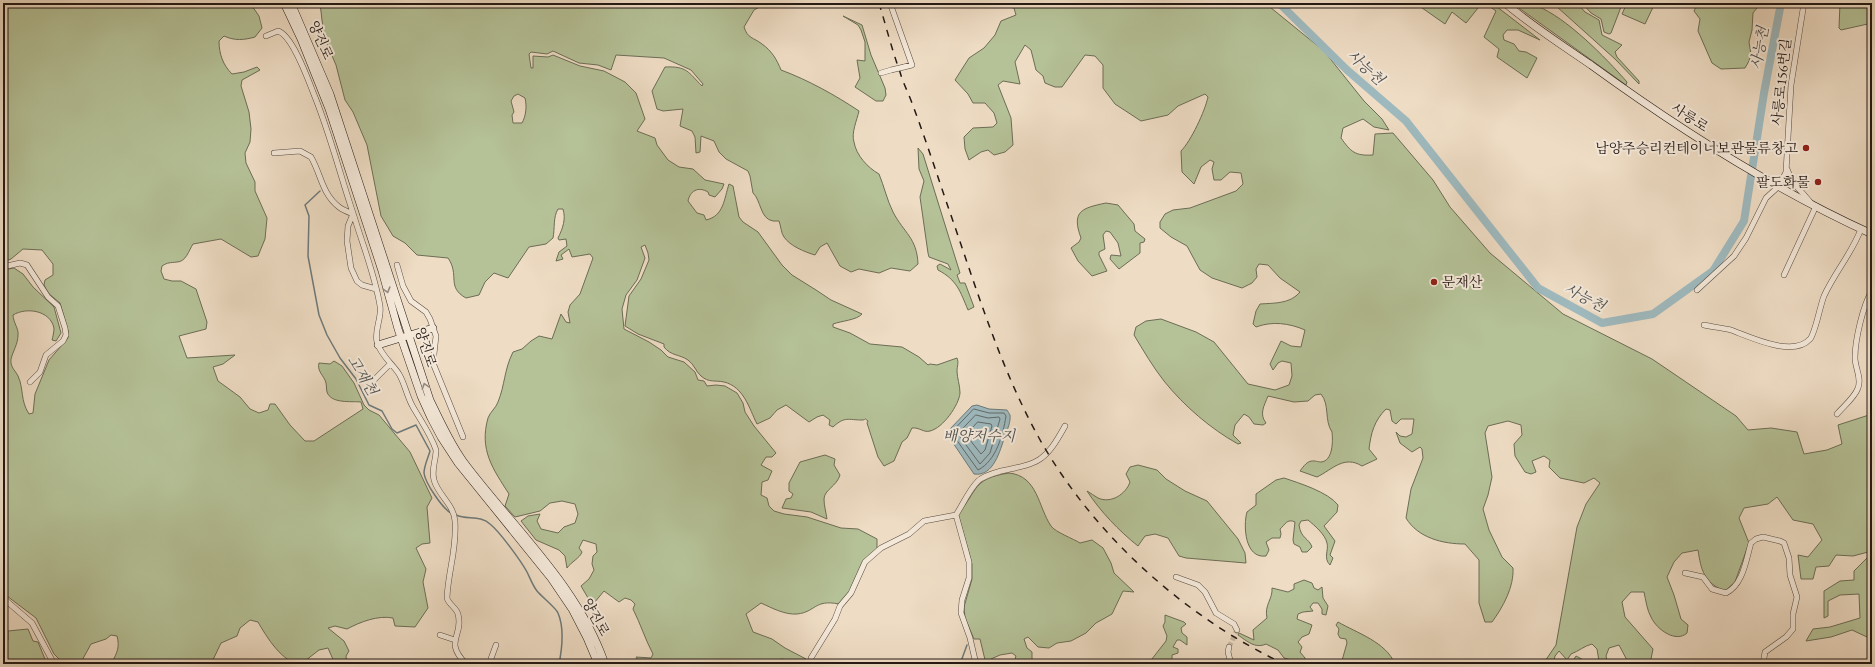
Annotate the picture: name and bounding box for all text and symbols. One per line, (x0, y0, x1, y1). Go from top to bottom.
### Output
street label: 양진로 (305, 18, 338, 63)
water label: 사능천 (1746, 23, 1772, 71)
street label: 사릉로156번길 (1767, 37, 1795, 127)
water label: 사능천 (1343, 45, 1390, 90)
street label: 사릉로 (1668, 98, 1712, 136)
place label: 남양주승리컨테이너보관물류창고 (1595, 139, 1798, 157)
marker: 남양주승리컨테이너보관물류창고 (1801, 143, 1811, 153)
place label: 팔도화물 (1756, 173, 1810, 191)
marker: 팔도화물 (1813, 177, 1823, 187)
place label: 문재산 (1442, 273, 1483, 291)
marker: 문재산 (1429, 277, 1439, 287)
water label: 사능천 (1561, 279, 1610, 316)
one-way arrow (382, 286, 391, 293)
street label: 양진로 (411, 325, 441, 370)
water label: 고재천 (344, 351, 383, 400)
one-way arrow (421, 383, 430, 390)
water label: 배양저수지 (943, 426, 1017, 445)
street label: 양진로 (578, 595, 614, 640)

